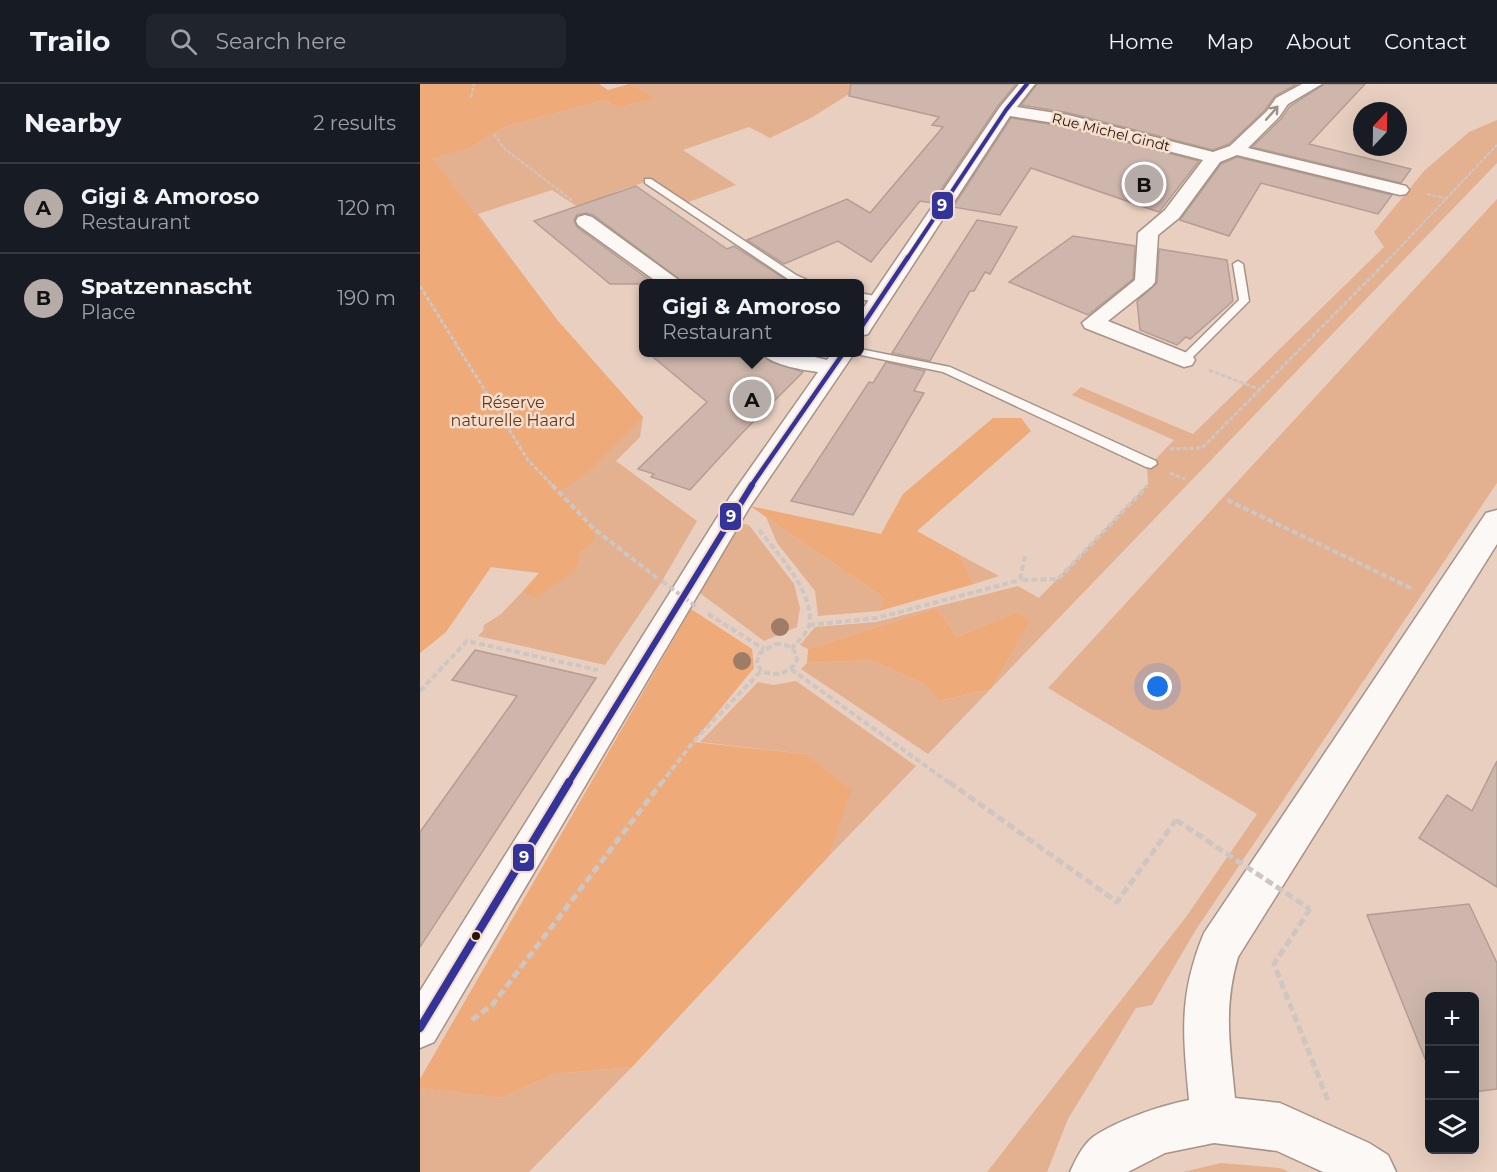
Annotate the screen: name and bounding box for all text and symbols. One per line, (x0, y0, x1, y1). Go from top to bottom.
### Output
search box (146, 14, 566, 68)
text: Trailo (30, 24, 110, 58)
icon: search (167, 25, 200, 58)
text: Search here (215, 28, 346, 55)
text: Home (1108, 29, 1173, 54)
text: Map (1206, 29, 1253, 54)
text: About (1286, 29, 1351, 54)
text: Contact (1384, 29, 1467, 54)
north arrow (1353, 102, 1407, 156)
one-way arrow (1265, 106, 1279, 121)
text: Nearby (24, 107, 121, 139)
street label: Rue Michel Gindt (1050, 109, 1172, 155)
text: 2 results (313, 111, 396, 135)
pin: B (1124, 162, 1164, 206)
text: Gigi & Amoroso (81, 183, 259, 210)
line badge: 9 (931, 191, 954, 220)
text: A (36, 196, 51, 220)
text: 120 m (338, 196, 396, 220)
text: 9 (937, 196, 947, 215)
text: Restaurant (81, 210, 191, 234)
text: Spatzennascht (81, 273, 252, 300)
popup (639, 279, 864, 357)
text: B (36, 286, 51, 310)
text: 190 m (337, 286, 396, 310)
text: Gigi & Amoroso (662, 293, 841, 320)
text: Place (81, 300, 136, 324)
text: Restaurant (662, 320, 772, 344)
pin: A (732, 376, 772, 422)
park label: Réserve naturelle Haard (451, 393, 575, 430)
line badge: 9 (719, 502, 742, 531)
text: 9 (726, 507, 736, 526)
your location (1143, 672, 1172, 701)
line badge: 9 (512, 843, 535, 872)
text: 9 (519, 848, 529, 867)
unlabelled marker (470, 930, 482, 942)
map controls (1425, 992, 1479, 1154)
button: + (1425, 992, 1479, 1046)
button: − (1425, 1046, 1479, 1100)
button: layers (1425, 1100, 1479, 1154)

